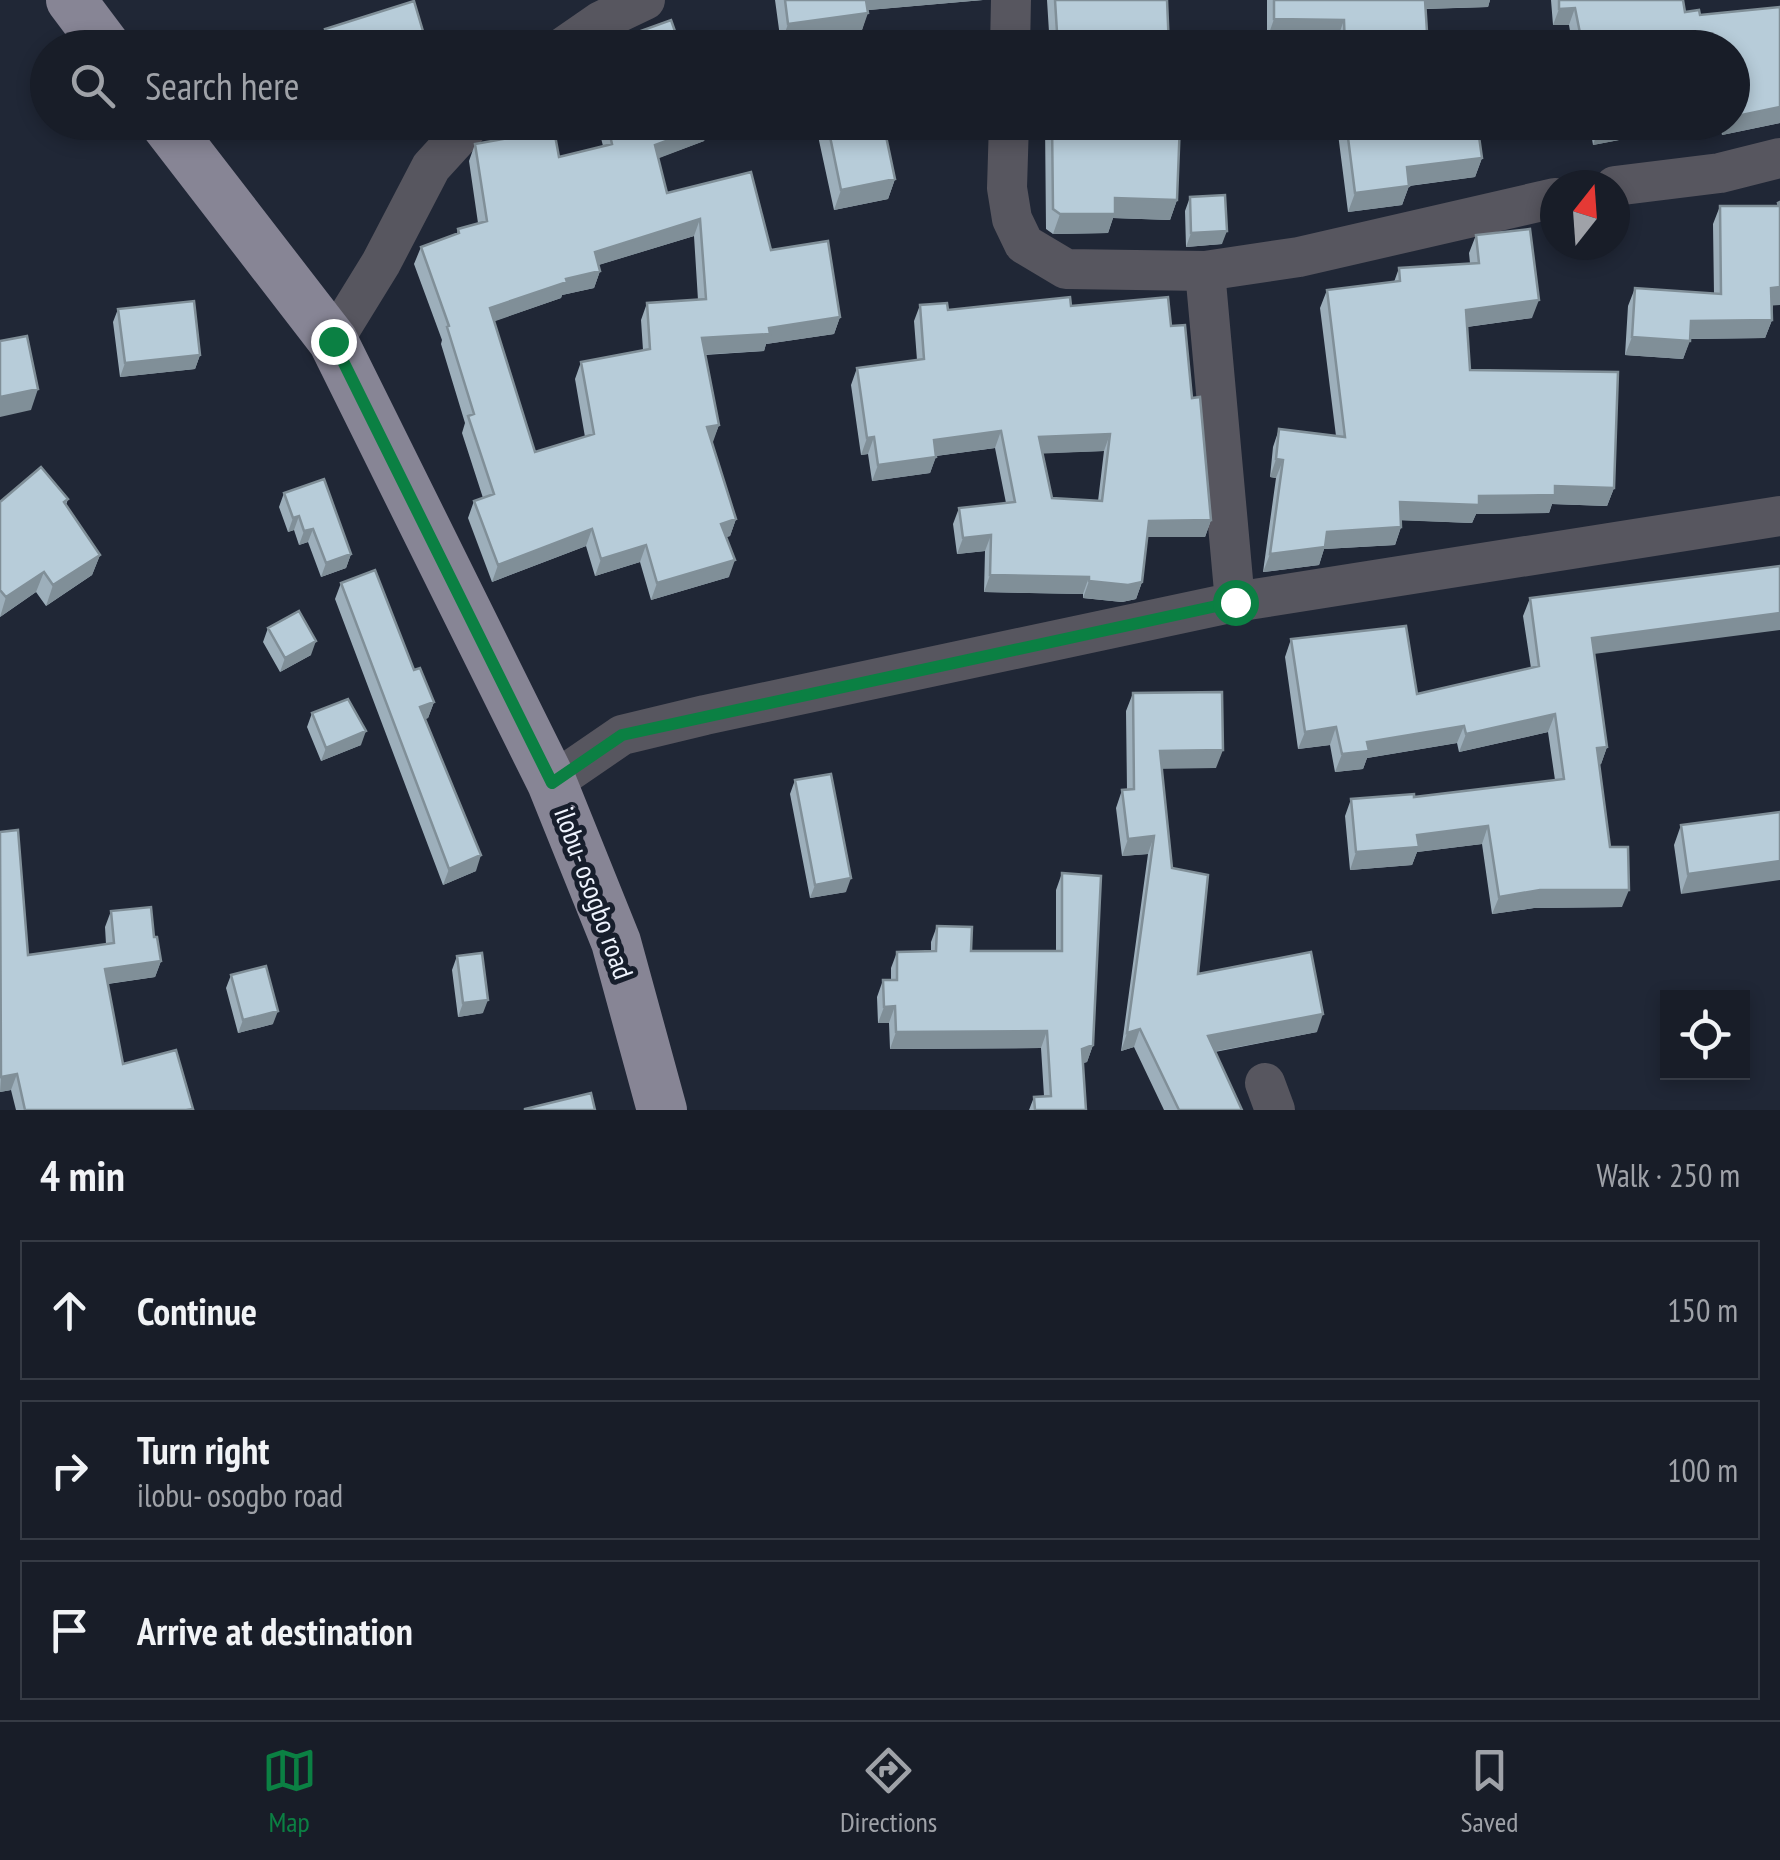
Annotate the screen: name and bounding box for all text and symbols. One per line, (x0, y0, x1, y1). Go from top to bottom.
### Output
search box (30, 30, 1750, 140)
icon: search (65, 58, 120, 113)
text: Search here (145, 61, 299, 110)
north arrow (1540, 170, 1630, 260)
route end (311, 319, 357, 365)
route start (1213, 580, 1259, 626)
street label: ilobu- osogbo road (546, 802, 643, 984)
map controls (1660, 990, 1750, 1080)
button: locate (1660, 990, 1750, 1080)
text: 4 min (40, 1148, 125, 1203)
text: Walk · 250 m (1596, 1154, 1740, 1196)
icon: ahead (42, 1283, 97, 1338)
text: Continue (137, 1286, 257, 1335)
text: 150 m (1667, 1289, 1738, 1331)
text: Turn right (137, 1425, 269, 1474)
icon: right (42, 1443, 97, 1498)
text: 100 m (1667, 1449, 1738, 1491)
text: ilobu- osogbo road (137, 1474, 343, 1516)
icon: arrive (42, 1603, 97, 1658)
text: Arrive at destination (137, 1606, 413, 1655)
tab: Map (262, 1743, 317, 1840)
tab: Directions (840, 1743, 937, 1840)
tab: Saved (1461, 1743, 1518, 1840)

